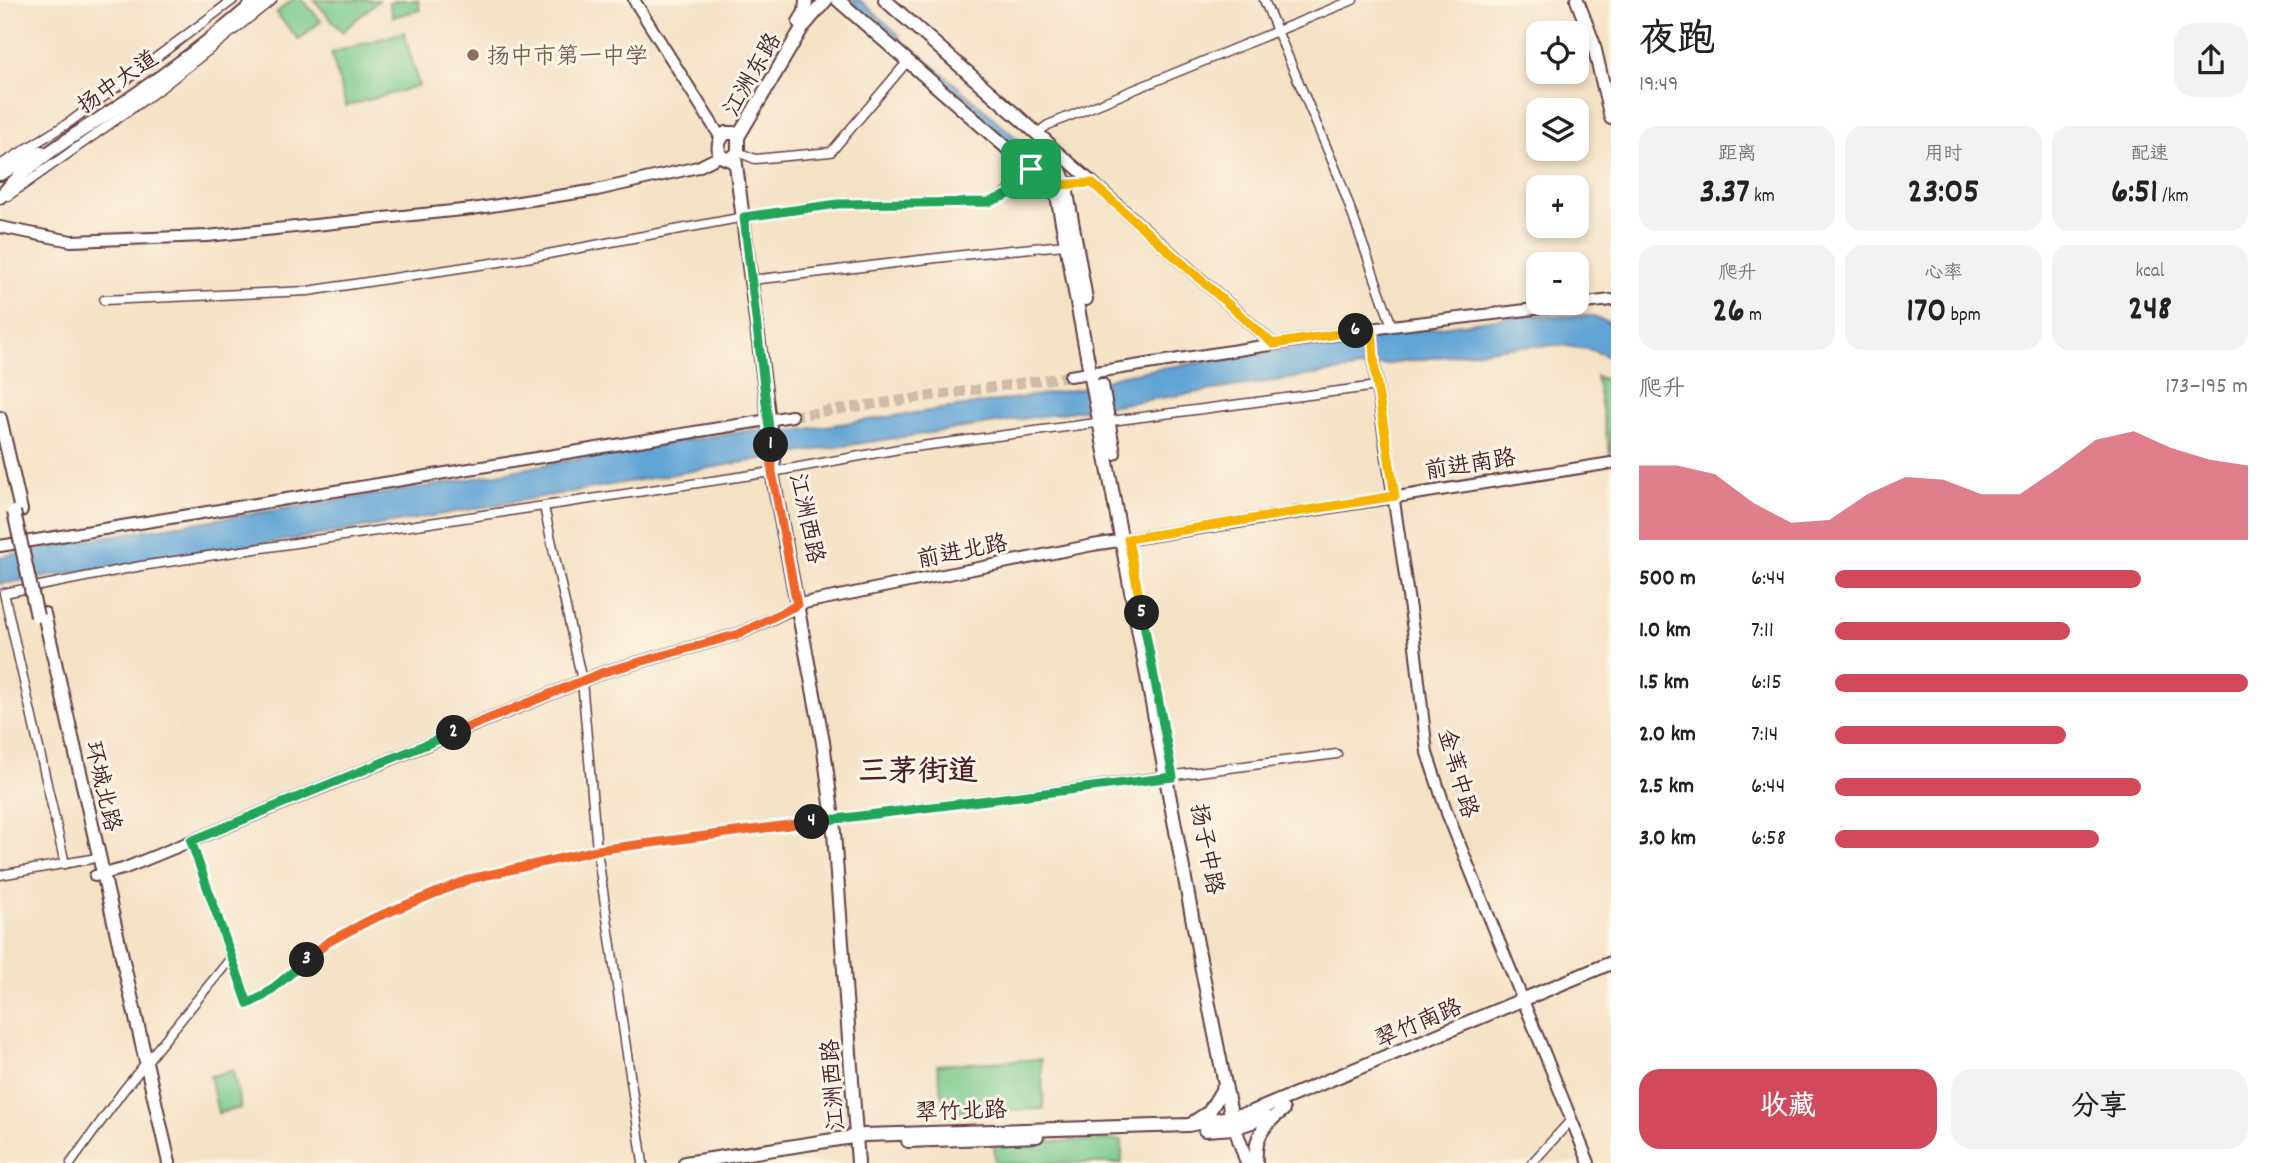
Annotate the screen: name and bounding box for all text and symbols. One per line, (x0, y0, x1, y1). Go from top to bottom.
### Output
text: 夜跑 (1639, 15, 1715, 70)
map controls (1526, 21, 1589, 315)
button: locate (1526, 21, 1589, 84)
button: share (2174, 23, 2248, 97)
street label: 江洲东路 (717, 28, 791, 124)
place label: 扬中市第一中学 (487, 42, 648, 75)
street label: 扬中大道 (72, 44, 166, 124)
marker: 扬中市第一中学 (465, 47, 481, 63)
text: 19:49 (1639, 69, 1678, 102)
button: layers (1526, 98, 1589, 161)
pin (1001, 139, 1061, 199)
text: 距离 (1718, 142, 1756, 169)
text: 用时 (1924, 142, 1963, 169)
text: 配速 (2131, 142, 2169, 169)
icon: arrive (1012, 150, 1050, 188)
text: 3.37 (1699, 169, 1750, 219)
text: 23:05 (1908, 169, 1979, 219)
text: 6:51 (2111, 169, 2158, 219)
button: + (1526, 175, 1589, 238)
text: km (1750, 184, 1775, 211)
text: /km (2158, 184, 2189, 211)
button: − (1526, 252, 1589, 315)
text: kcal (2135, 259, 2164, 286)
text: 爬升 (1718, 261, 1756, 288)
text: 心率 (1924, 261, 1963, 288)
text: 248 (2128, 286, 2172, 336)
text: 26 (1712, 288, 1745, 338)
text: 170 (1906, 288, 1946, 338)
text: m (1745, 303, 1762, 330)
text: bpm (1946, 303, 1981, 330)
pin: 6 (1338, 314, 1374, 348)
text: 6 (1351, 317, 1360, 344)
text: 173–195 m (2165, 371, 2248, 404)
text: 爬升 (1639, 374, 1685, 407)
pin: 1 (754, 428, 788, 462)
text: 1 (768, 431, 773, 458)
street label: 前进南路 (1423, 443, 1519, 490)
street label: 江洲西路 (779, 470, 830, 567)
street label: 前进北路 (914, 528, 1011, 578)
text: 500 m (1639, 563, 1696, 596)
text: 6:44 (1751, 563, 1785, 596)
pin: 5 (1124, 596, 1160, 630)
text: 5 (1137, 599, 1146, 626)
text: 1.0 km (1639, 615, 1691, 648)
text: 7:11 (1751, 615, 1774, 648)
text: 1.5 km (1639, 667, 1689, 700)
text: 6:15 (1751, 667, 1782, 700)
pin: 2 (436, 716, 472, 750)
text: 2 (449, 719, 458, 746)
text: 2.0 km (1639, 719, 1696, 752)
text: 7:14 (1751, 719, 1778, 752)
street label: 金苇中路 (1427, 725, 1484, 823)
street label: 环城北路 (74, 738, 127, 835)
district label: 三茅街道 (858, 753, 978, 796)
text: 2.5 km (1639, 771, 1694, 804)
text: 6:44 (1751, 771, 1785, 804)
street label: 扬子中路 (1180, 801, 1230, 898)
pin: 4 (794, 804, 830, 840)
text: 4 (808, 808, 815, 835)
text: 3.0 km (1639, 823, 1696, 856)
text: 6:58 (1751, 823, 1786, 856)
pin: 3 (290, 942, 324, 978)
text: 3 (302, 946, 311, 973)
street label: 翠竹南路 (1371, 992, 1468, 1058)
street label: 江洲西路 (816, 1038, 855, 1132)
button: 收藏 (1639, 1069, 1937, 1149)
button: 分享 (1951, 1069, 2248, 1149)
street label: 翠竹北路 (915, 1095, 1008, 1132)

